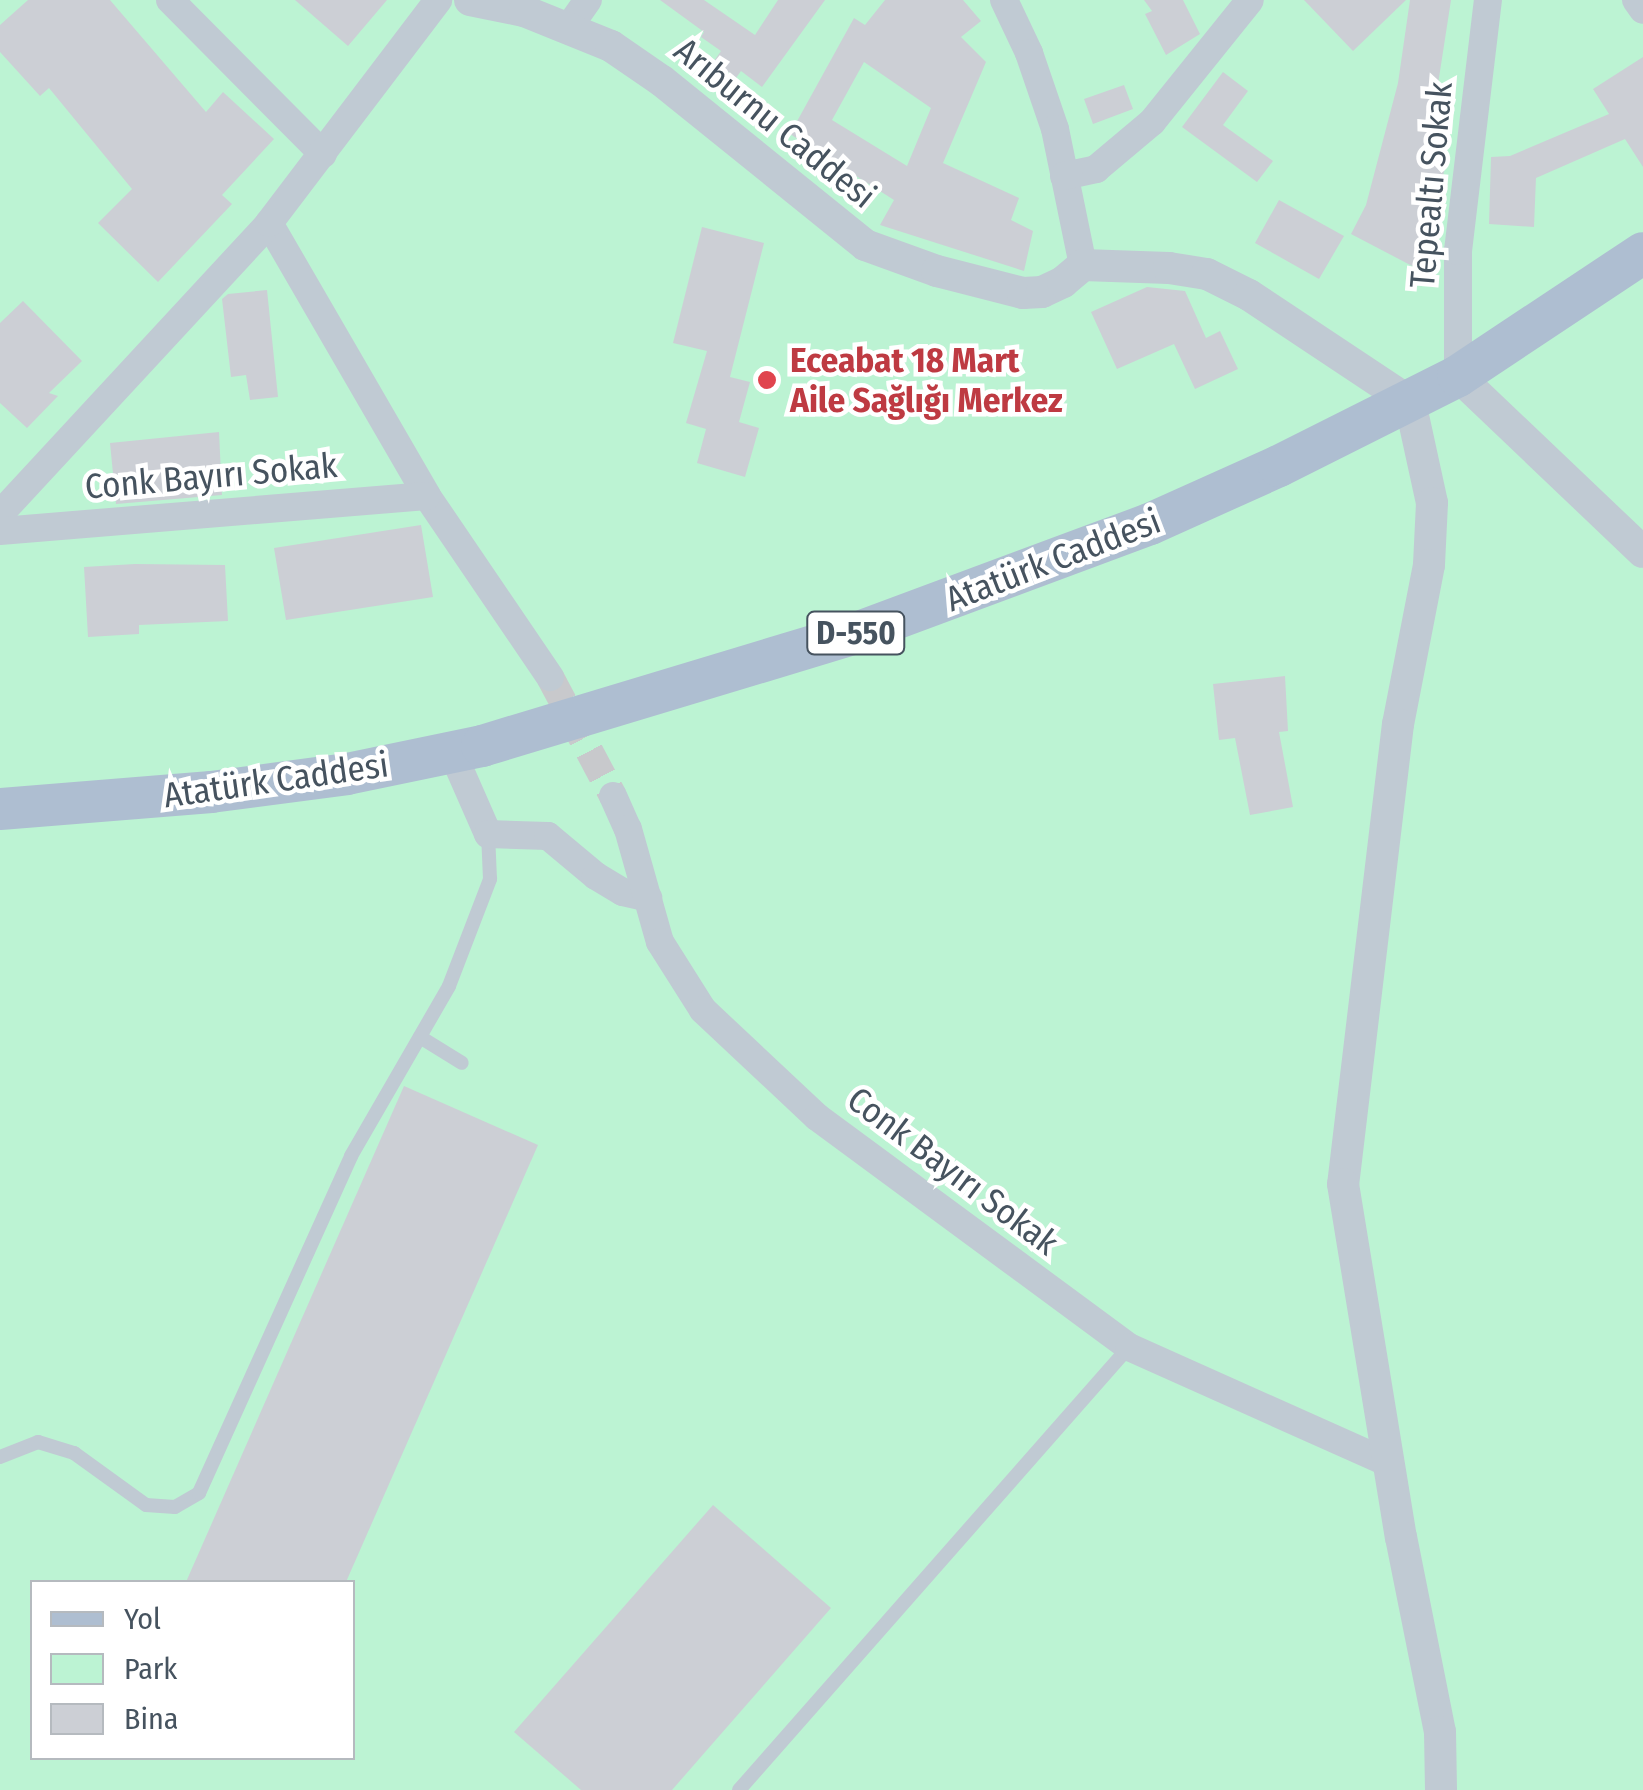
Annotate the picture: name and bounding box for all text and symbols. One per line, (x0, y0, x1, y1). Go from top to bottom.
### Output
street label: Arıburnu Caddesi (666, 29, 884, 217)
street label: Tepealtı Sokak (1401, 80, 1461, 290)
place label: Eceabat 18 Mart Aile Sağlığı Merkez (790, 339, 1063, 421)
marker: Eceabat 18 Mart Aile Sağlığı Merkez (754, 367, 780, 393)
street label: Conk Bayırı Sokak (83, 444, 339, 508)
street label: Atatürk Caddesi (940, 500, 1166, 620)
road number: D-550 (806, 606, 906, 660)
street label: Atatürk Caddesi (161, 743, 391, 817)
street label: Conk Bayırı Sokak (839, 1078, 1067, 1264)
legend (30, 1580, 355, 1760)
text: Yol (124, 1601, 161, 1637)
text: Park (124, 1651, 177, 1687)
text: Bina (124, 1701, 178, 1737)

